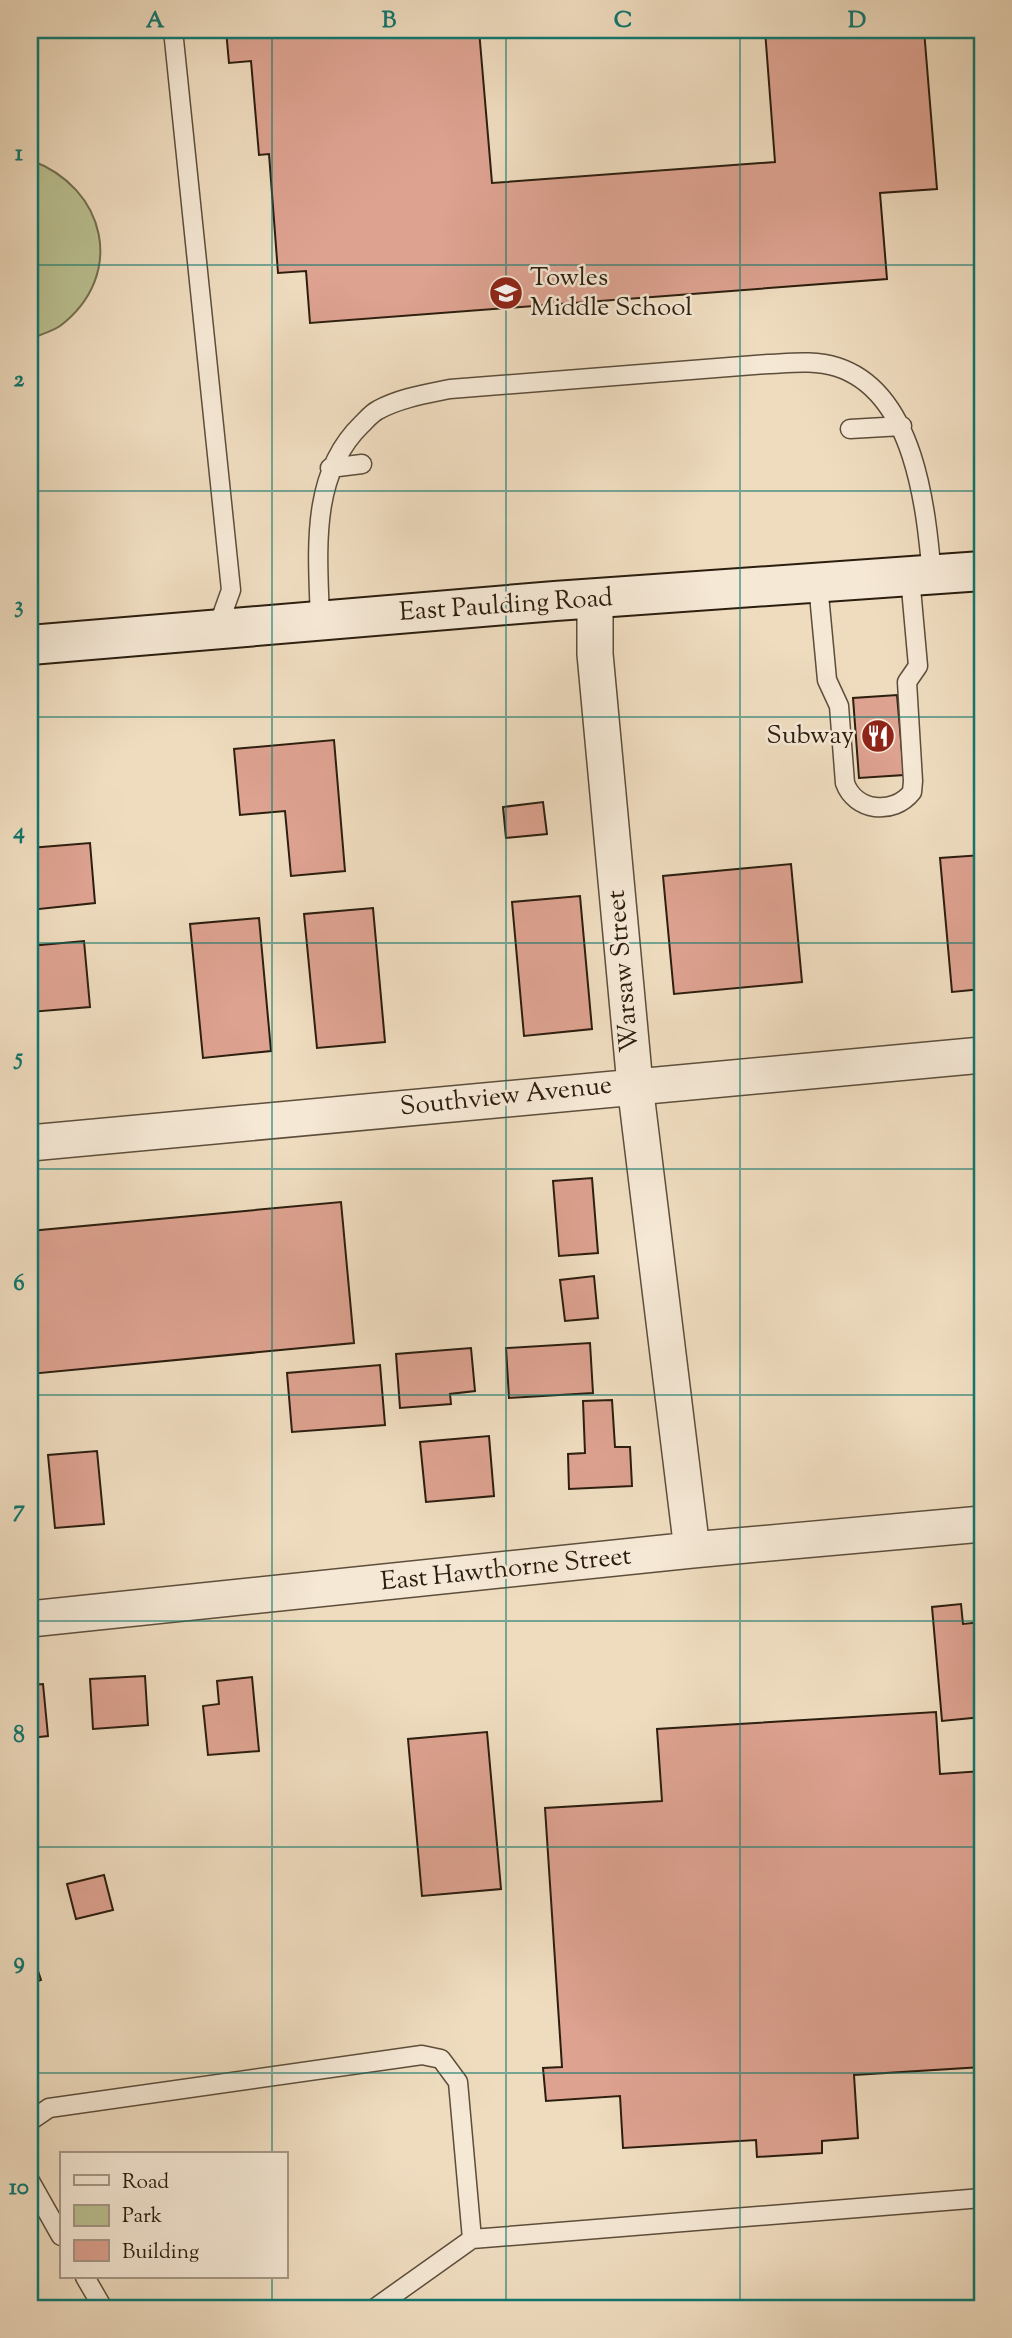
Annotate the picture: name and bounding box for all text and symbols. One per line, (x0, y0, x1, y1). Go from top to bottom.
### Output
text: A (146, 5, 165, 38)
text: B (382, 5, 397, 38)
text: C (614, 5, 632, 38)
text: D (848, 5, 866, 38)
text: 1 (15, 138, 23, 171)
place label: Towles Middle School (530, 260, 693, 327)
school or university icon: Towles Middle School (487, 274, 525, 312)
text: 2 (14, 364, 25, 397)
street label: East Paulding Road (398, 580, 614, 632)
text: 3 (14, 590, 24, 623)
restaurant icon: Subway (859, 717, 897, 755)
place label: Subway (766, 718, 854, 755)
text: 4 (12, 816, 25, 849)
street label: Warsaw Street (598, 888, 650, 1054)
text: 5 (13, 1042, 23, 1075)
street label: Southview Avenue (398, 1067, 614, 1127)
text: 6 (13, 1268, 25, 1301)
text: 7 (13, 1494, 25, 1527)
street label: East Hawthorne Street (379, 1538, 633, 1602)
text: 8 (13, 1720, 25, 1753)
text: 9 (13, 1946, 25, 1979)
legend (60, 2152, 287, 2278)
text: Road (122, 2168, 169, 2198)
text: 10 (9, 2172, 29, 2205)
text: Park (122, 2202, 163, 2232)
text: Building (122, 2238, 199, 2268)

